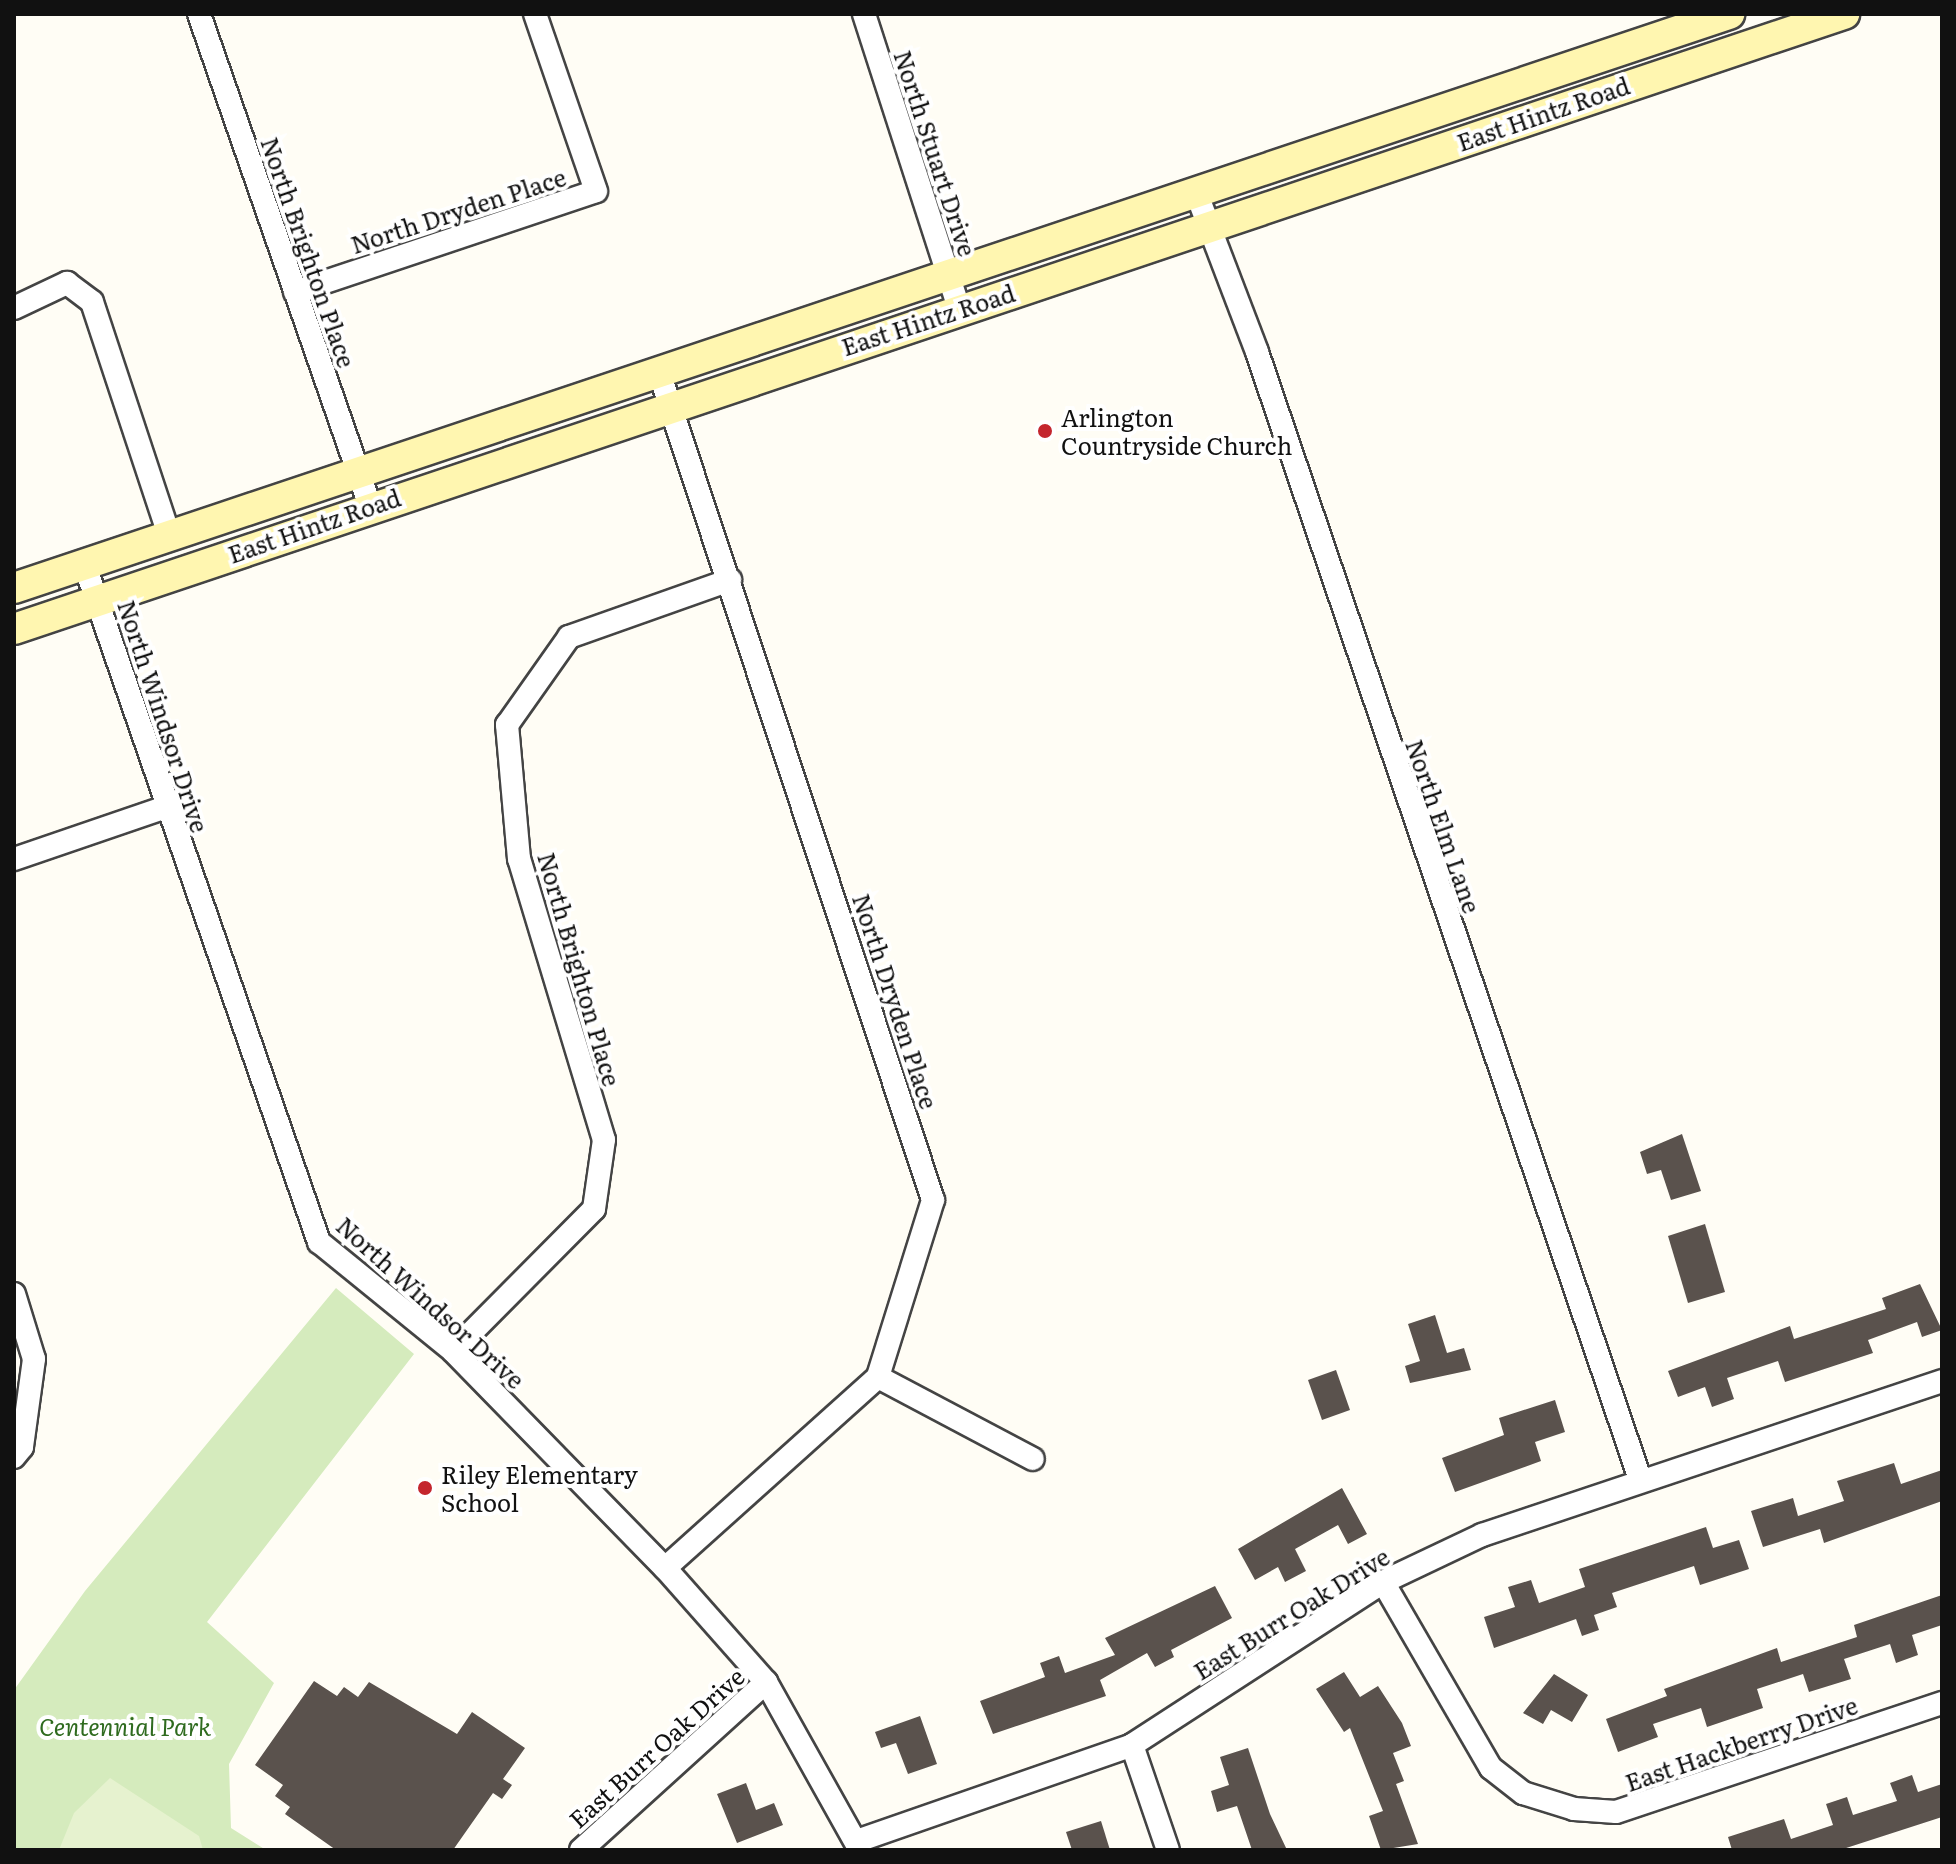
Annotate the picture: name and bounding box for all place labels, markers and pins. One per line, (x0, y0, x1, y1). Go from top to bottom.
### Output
place label: Arlington Countryside Church (1061, 403, 1292, 459)
marker: Arlington Countryside Church (1036, 422, 1054, 440)
place label: Riley Elementary School (441, 1460, 638, 1516)
marker: Riley Elementary School (416, 1479, 434, 1497)

